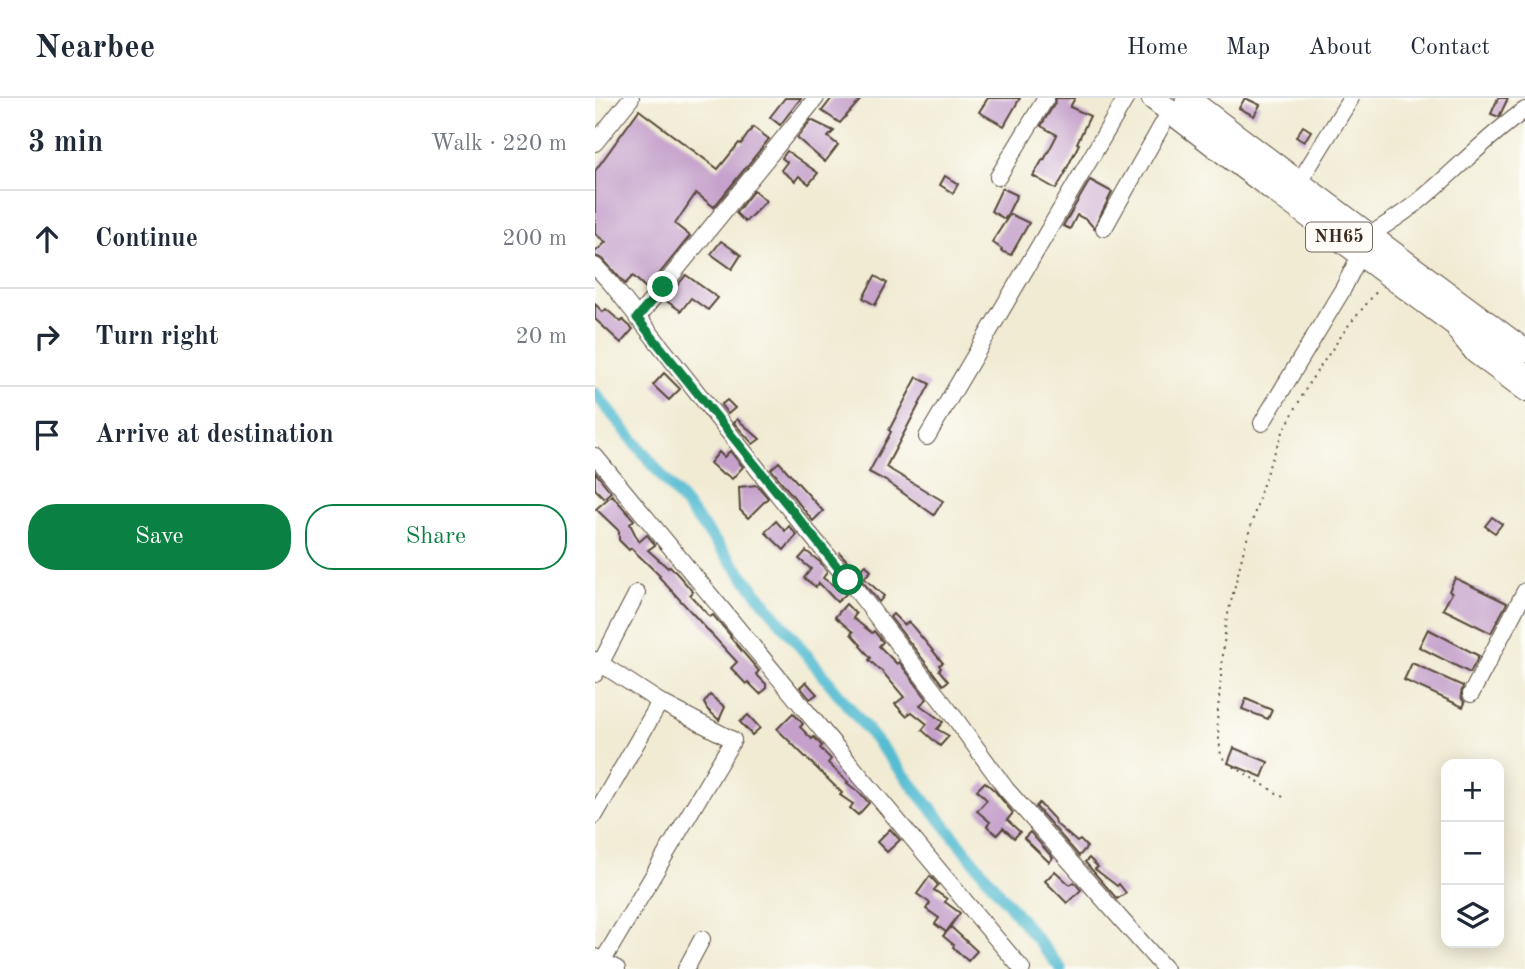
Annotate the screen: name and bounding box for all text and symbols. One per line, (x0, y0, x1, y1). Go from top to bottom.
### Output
text: Nearbee (35, 32, 155, 65)
text: Home (1127, 36, 1188, 60)
text: Map (1226, 36, 1270, 60)
text: About (1308, 36, 1372, 60)
text: Contact (1410, 36, 1490, 60)
text: 3 min (28, 128, 103, 158)
text: Walk · 220 m (431, 132, 567, 155)
icon: ahead (28, 220, 66, 258)
road number: NH65 (1306, 222, 1372, 252)
text: Continue (95, 226, 198, 252)
text: 200 m (502, 227, 567, 250)
route end (647, 271, 678, 302)
icon: right (28, 318, 66, 356)
text: Turn right (95, 324, 218, 350)
text: 20 m (516, 325, 567, 348)
icon: arrive (28, 416, 66, 454)
text: Arrive at destination (95, 422, 334, 448)
button: Save (28, 504, 291, 570)
button: Share (305, 504, 567, 570)
route start (832, 564, 863, 595)
map controls (1441, 759, 1504, 948)
button: + (1441, 759, 1504, 822)
button: − (1441, 822, 1504, 885)
button: layers (1441, 885, 1504, 948)

